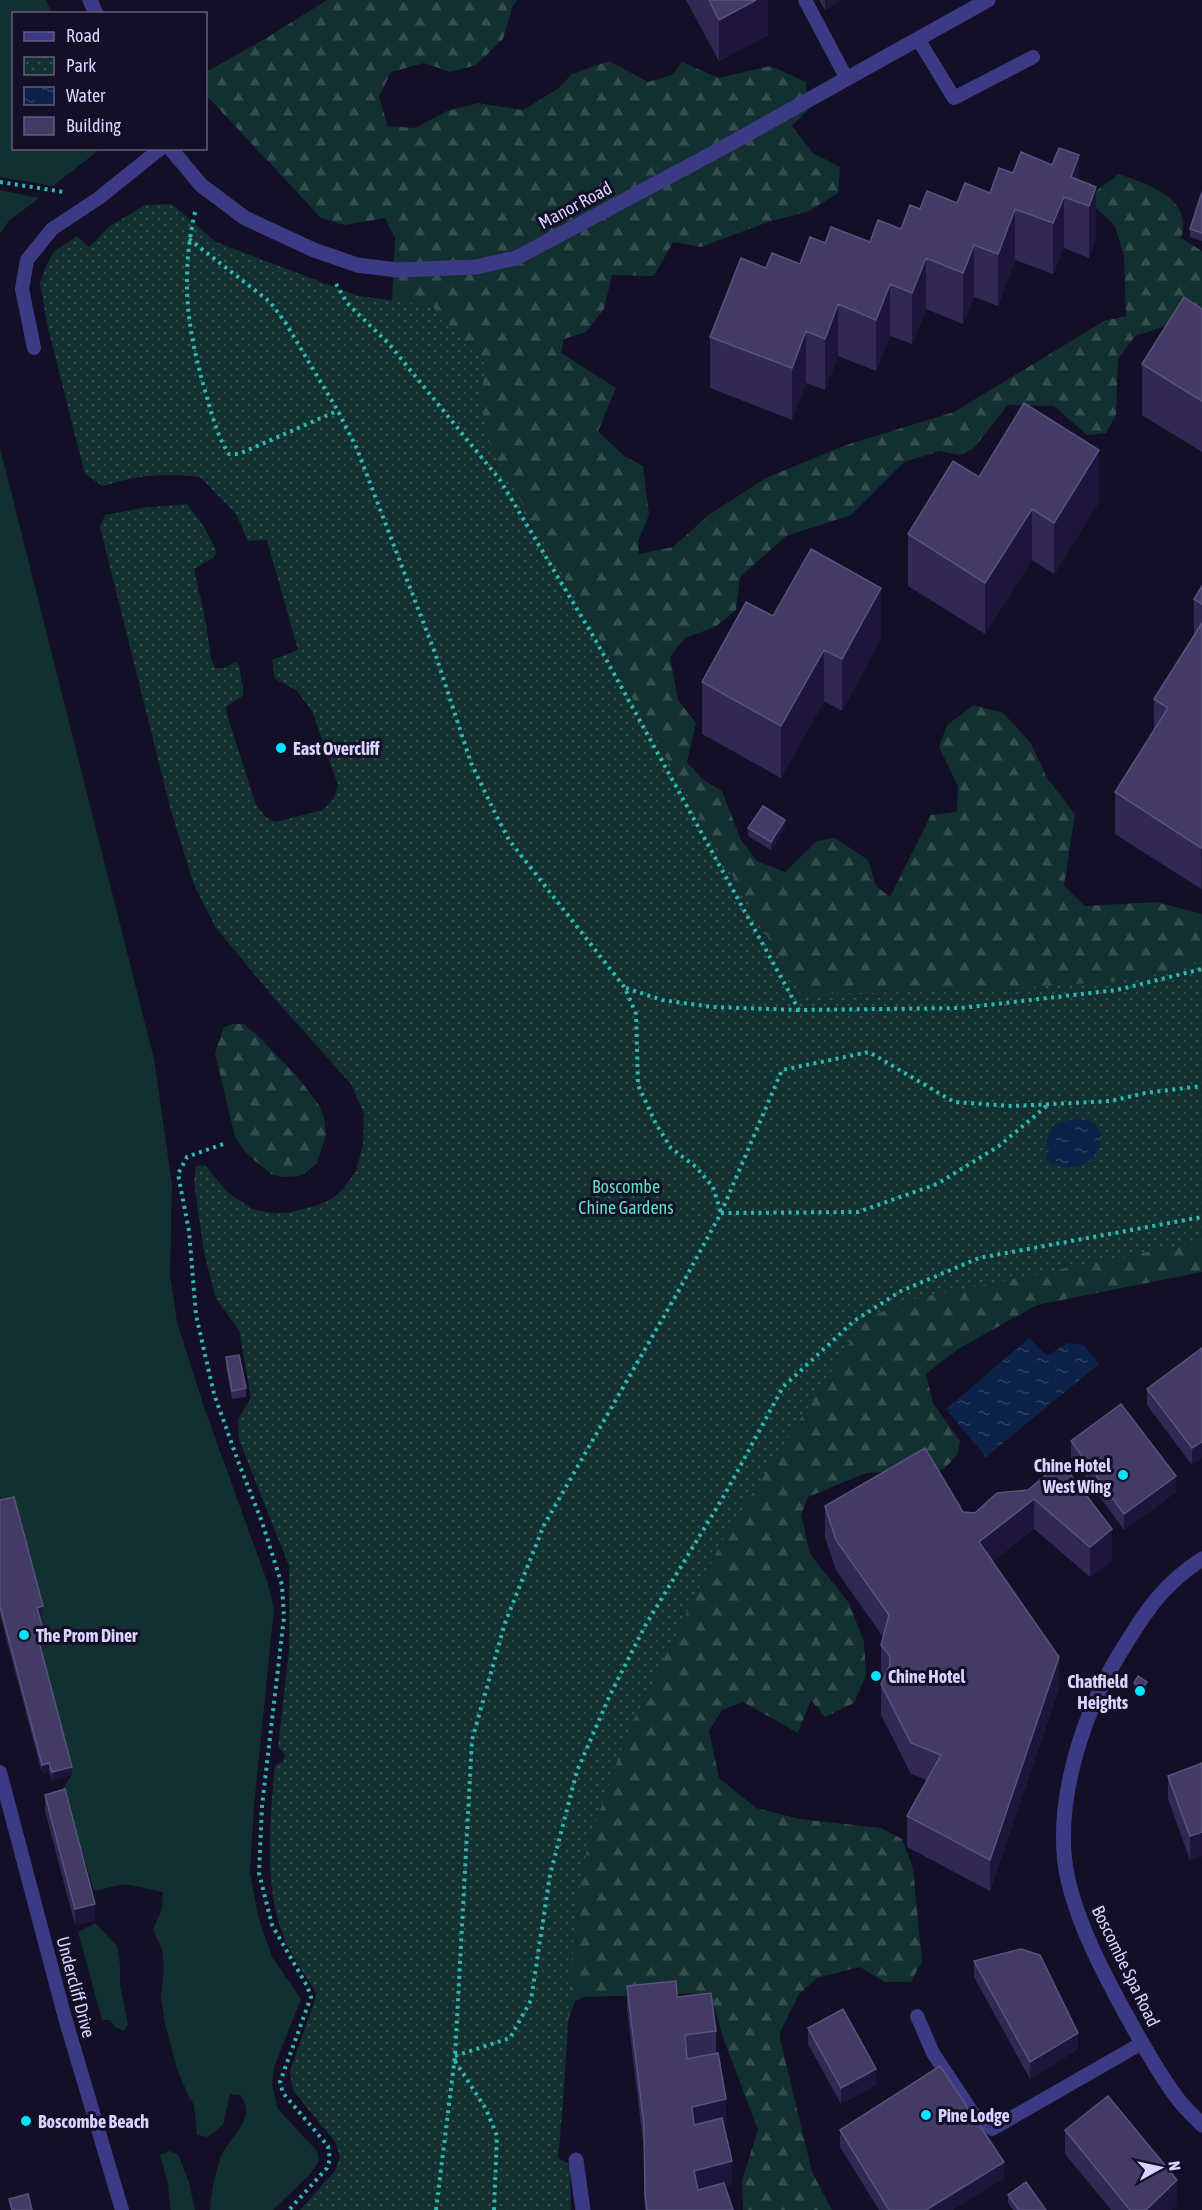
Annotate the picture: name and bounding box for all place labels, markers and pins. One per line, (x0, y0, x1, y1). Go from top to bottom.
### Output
place label: East Overcliff (293, 738, 380, 759)
marker: East Overcliff (274, 741, 288, 755)
place label: Chine Hotel West Wing (1034, 1455, 1111, 1497)
marker: Chine Hotel West Wing (1116, 1468, 1130, 1482)
place label: The Prom Diner (36, 1625, 138, 1646)
marker: The Prom Diner (17, 1628, 31, 1642)
place label: Chine Hotel (888, 1666, 965, 1687)
marker: Chine Hotel (869, 1669, 883, 1683)
place label: Chatfield Heights (1067, 1671, 1129, 1713)
marker: Chatfield Heights (1133, 1684, 1147, 1698)
place label: Pine Lodge (938, 2105, 1010, 2126)
marker: Pine Lodge (919, 2108, 933, 2122)
place label: Boscombe Beach (38, 2111, 149, 2132)
marker: Boscombe Beach (19, 2114, 33, 2128)

